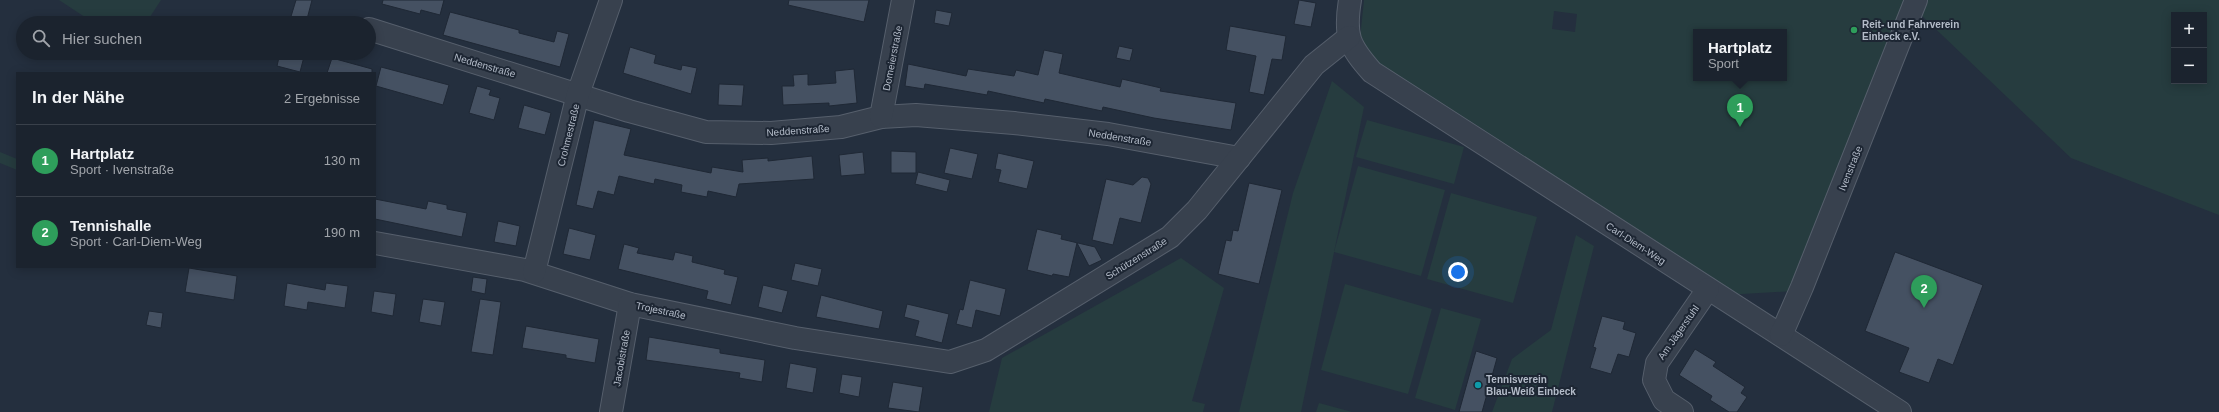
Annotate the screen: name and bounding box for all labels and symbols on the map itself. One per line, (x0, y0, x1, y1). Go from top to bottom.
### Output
place label: Reit- und Fahrverein Einbeck e.V. (1862, 19, 1959, 42)
street label: Domeierstraße (881, 24, 904, 92)
marker: Reit- und Fahrverein Einbeck e.V. (1849, 25, 1859, 35)
street label: Neddenstraße (453, 51, 517, 80)
pin: 1 (1727, 94, 1753, 127)
street label: Crohmestraße (555, 102, 582, 167)
street label: Neddenstraße (766, 123, 830, 138)
street label: Neddenstraße (1088, 127, 1153, 148)
street label: Ivenstraße (1837, 144, 1865, 192)
street label: Carl-Diem-Weg (1604, 220, 1668, 267)
street label: Schützenstraße (1104, 235, 1169, 282)
your location (1448, 262, 1468, 282)
pin: 2 (1911, 275, 1937, 308)
street label: Trojestraße (635, 300, 687, 321)
street label: Am Jägerstuhl (1656, 303, 1701, 362)
street label: Jacobistraße (611, 329, 632, 387)
place label: Tennisverein Blau-Weiß Einbeck (1486, 374, 1576, 397)
marker: Tennisverein Blau-Weiß Einbeck (1473, 380, 1483, 390)

